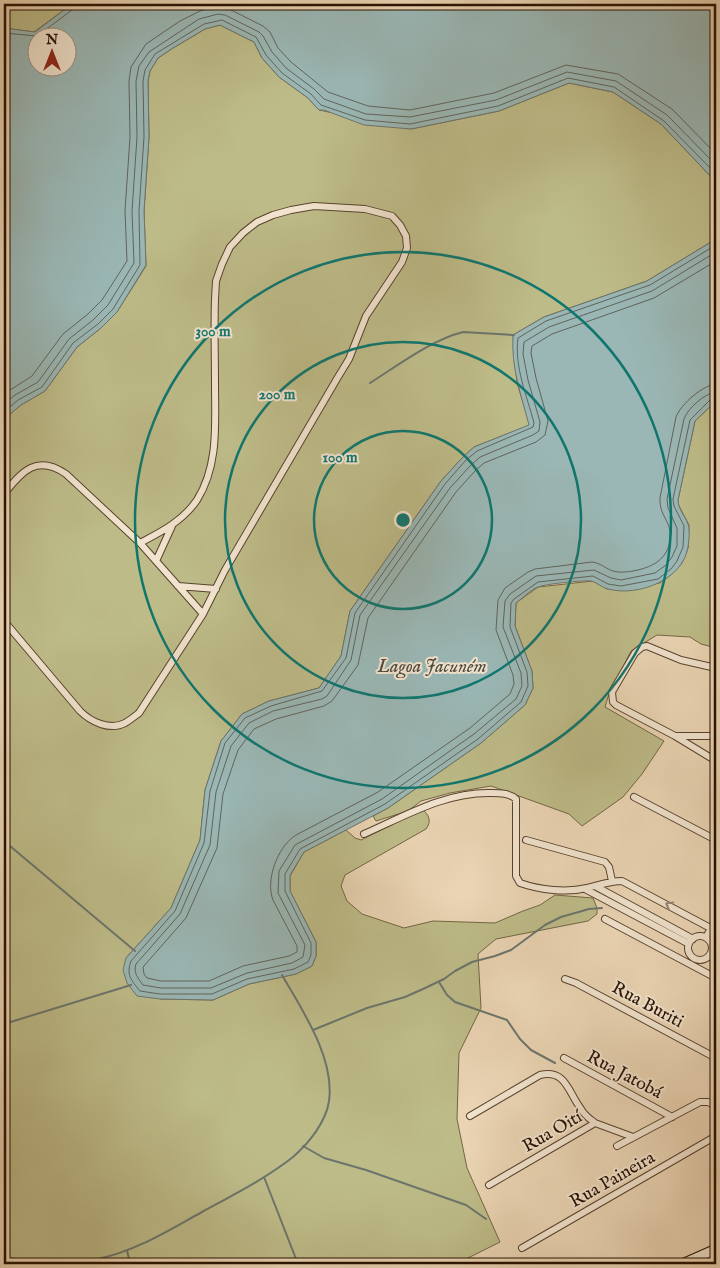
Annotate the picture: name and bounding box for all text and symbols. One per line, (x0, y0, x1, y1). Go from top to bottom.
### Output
north arrow (28, 28, 78, 78)
text: N (45, 31, 58, 49)
text: 300 m (195, 322, 231, 341)
text: 200 m (259, 385, 296, 404)
text: 100 m (322, 448, 358, 467)
centre of rings (394, 511, 412, 529)
water label: Lagoa Jacuném (377, 655, 486, 679)
one-way arrow (665, 901, 674, 911)
street label: Rua Buriti (607, 977, 687, 1034)
street label: Rua Jatobá (582, 1046, 666, 1105)
street label: Rua Oití (519, 1105, 588, 1159)
street label: Rua Paineira (566, 1147, 660, 1214)

